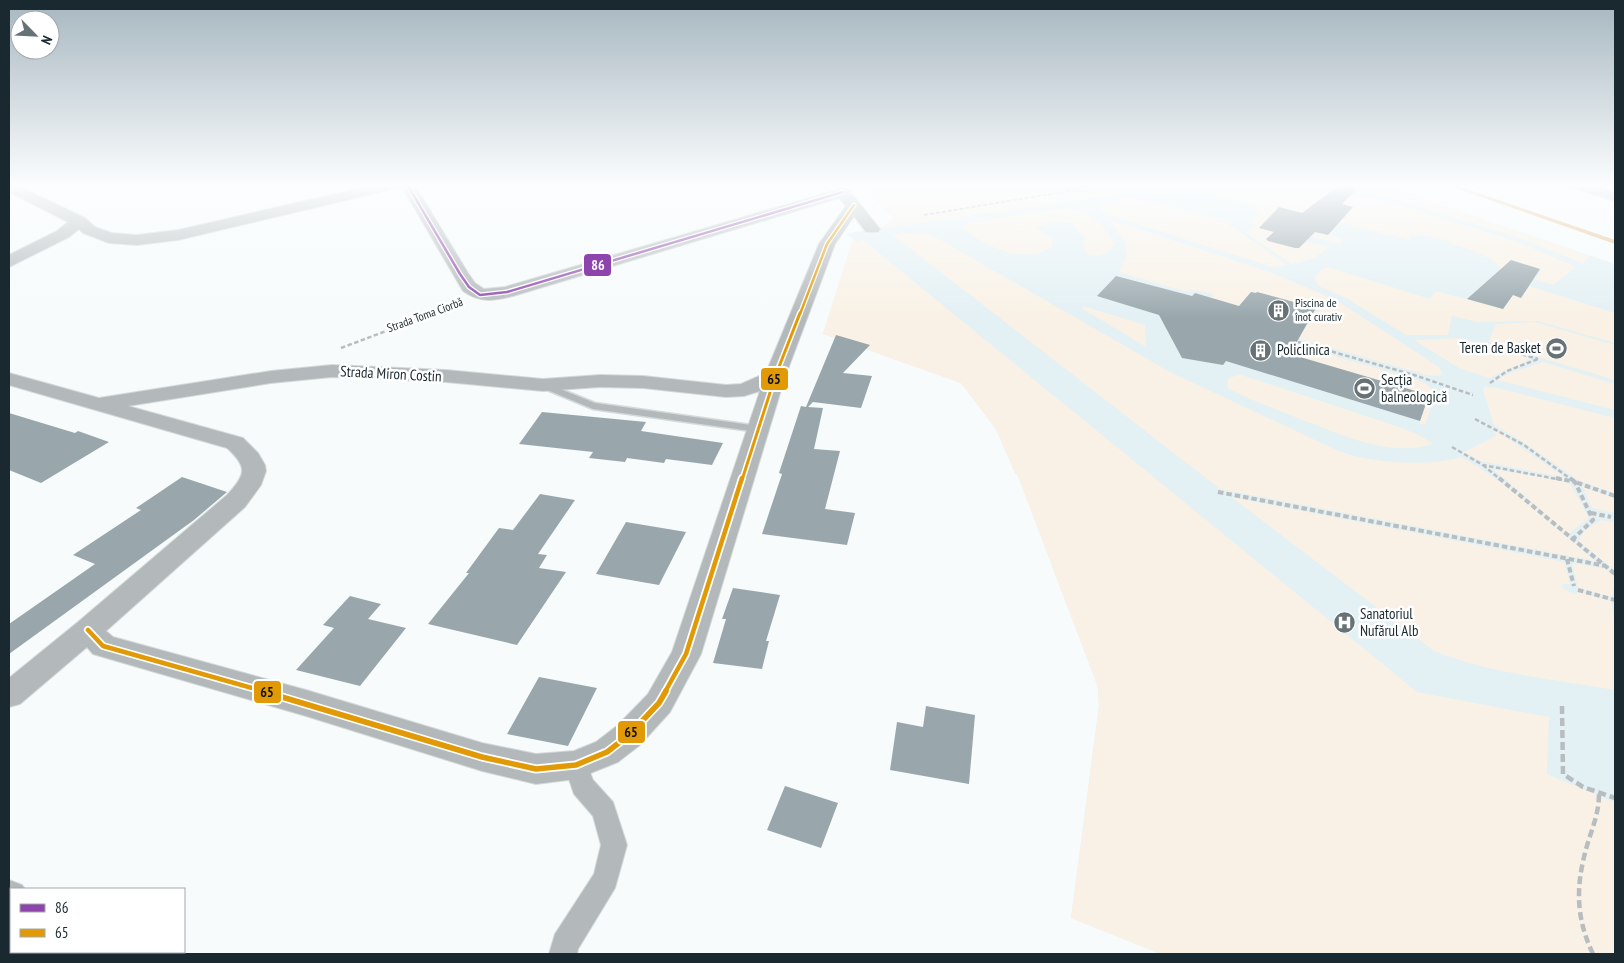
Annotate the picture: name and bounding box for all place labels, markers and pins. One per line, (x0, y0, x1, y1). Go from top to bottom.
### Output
place label: Piscina de înot curativ (1294, 295, 1342, 324)
building icon: Piscina de înot curativ (1267, 298, 1291, 322)
sports icon: Teren de Basket (1545, 336, 1569, 360)
building icon: Policlinica (1249, 338, 1273, 362)
place label: Teren de Basket (1460, 338, 1541, 357)
place label: Policlinica (1277, 340, 1330, 359)
place label: Secția balneologică (1381, 370, 1447, 406)
sports icon: Secția balneologică (1353, 377, 1377, 401)
place label: Sanatoriul Nufărul Alb (1360, 604, 1418, 640)
hospital icon: Sanatoriul Nufărul Alb (1332, 611, 1356, 635)

